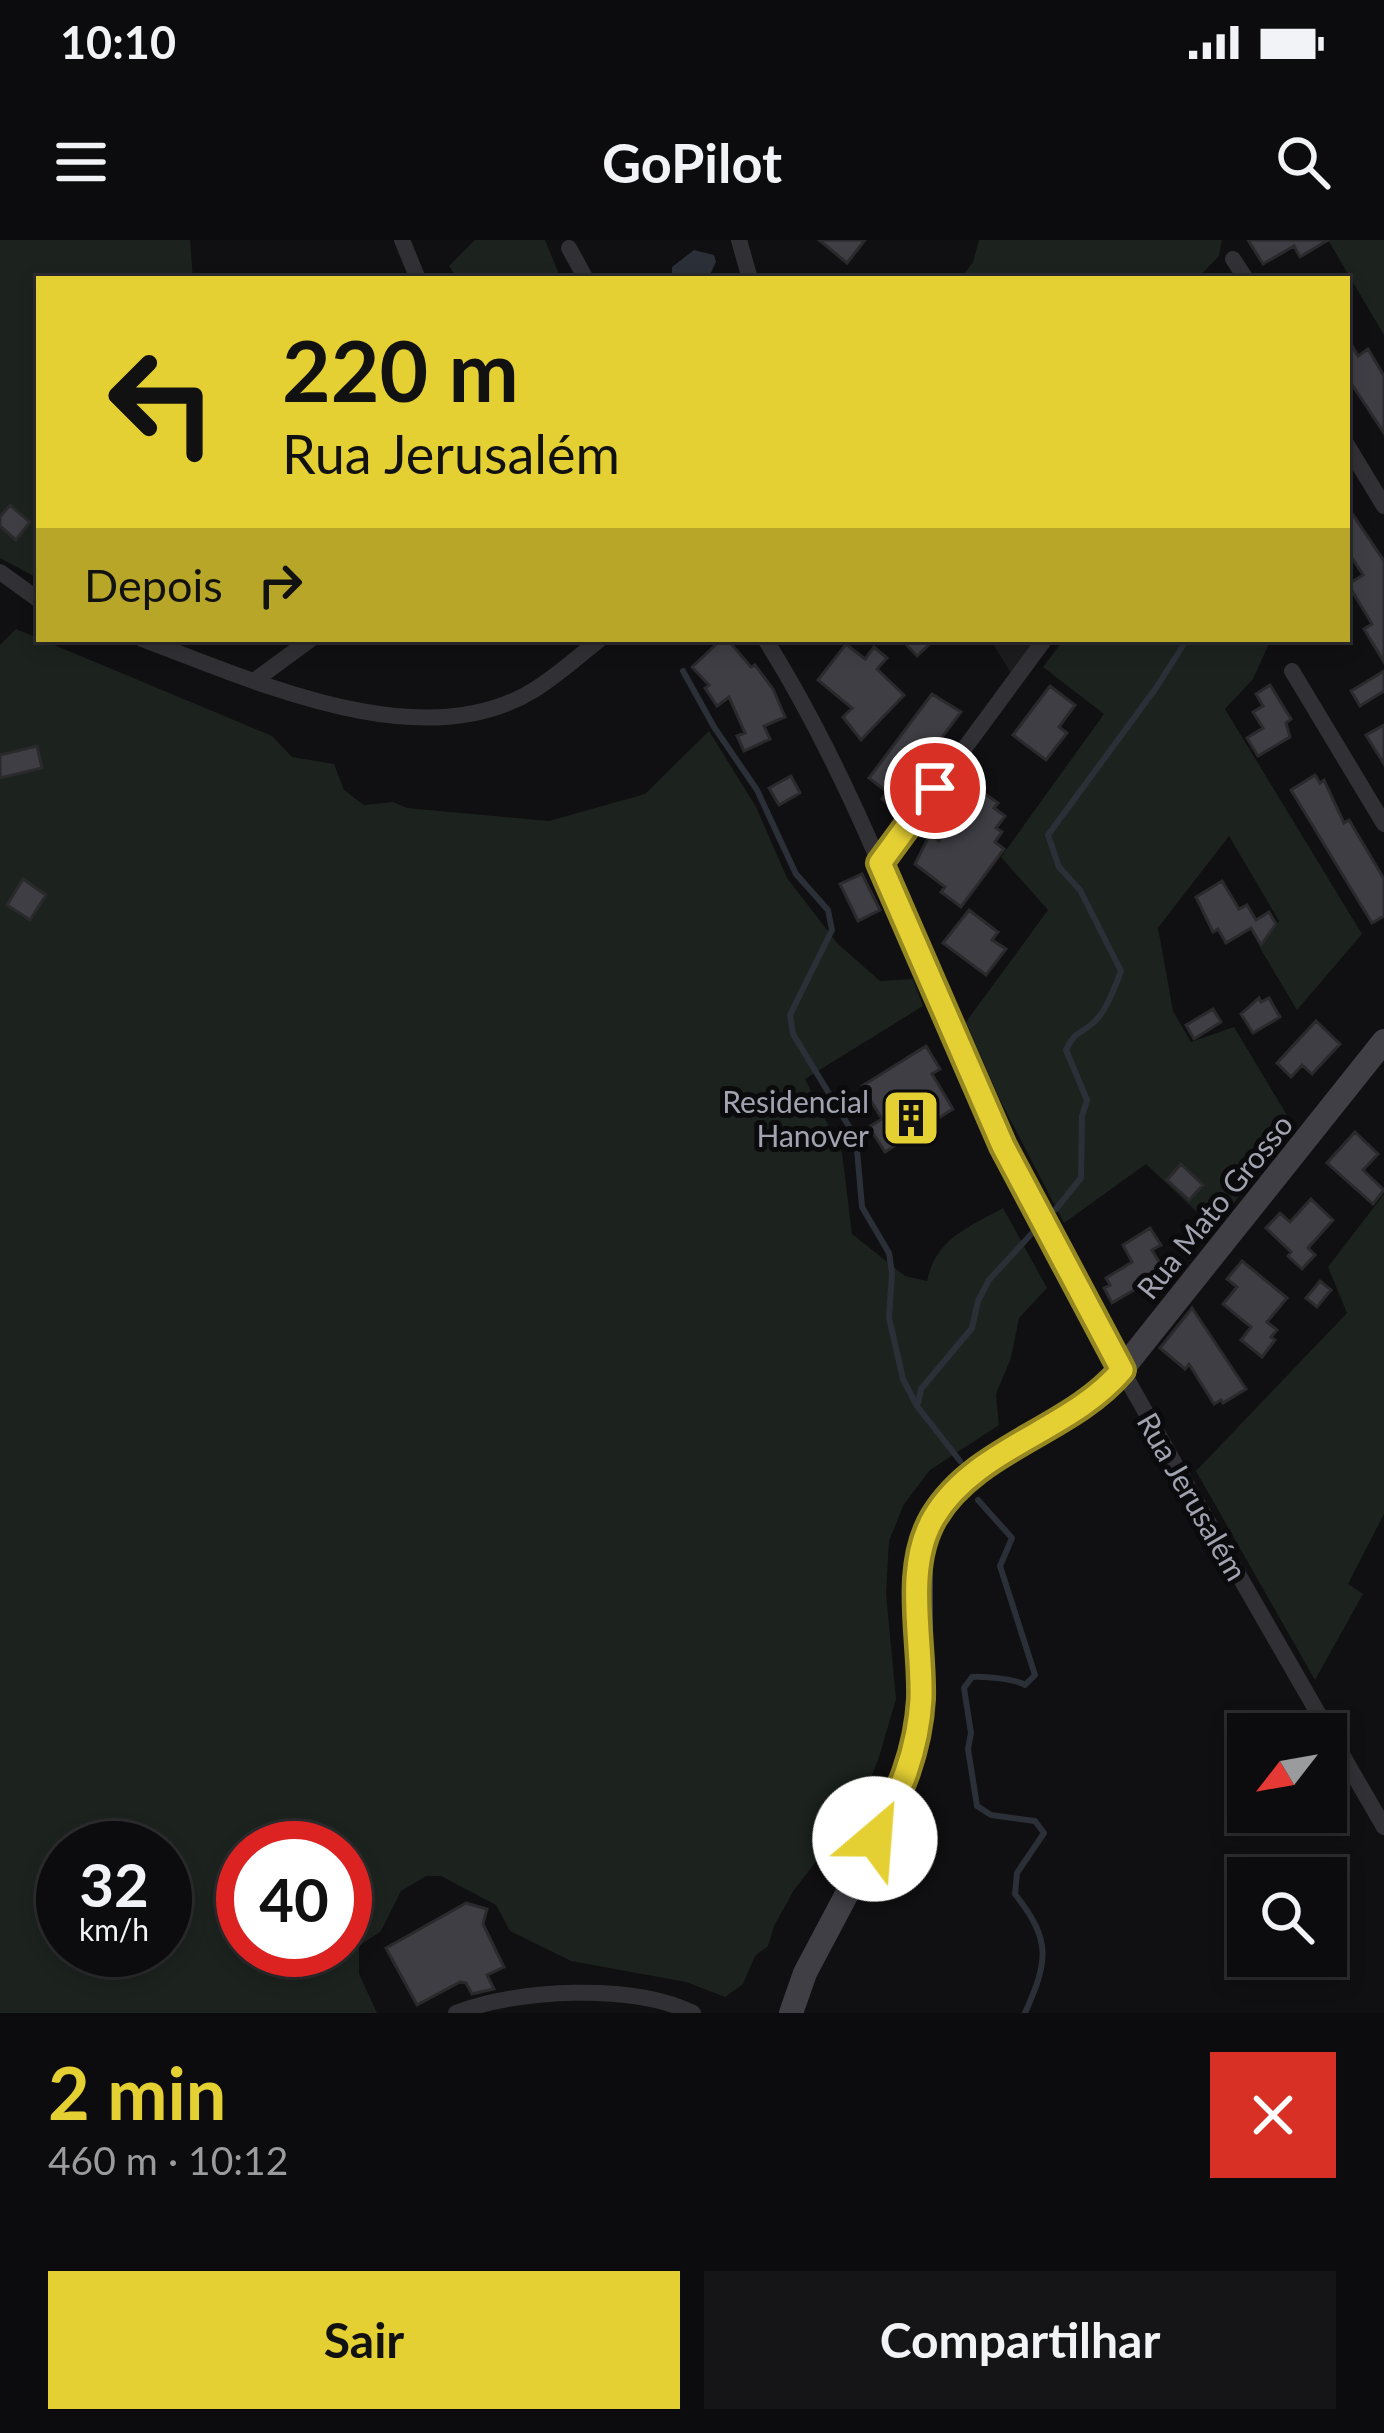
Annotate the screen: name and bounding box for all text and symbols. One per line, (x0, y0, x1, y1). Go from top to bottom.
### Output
text: 10:10 (60, 15, 176, 69)
icon: menu (48, 129, 114, 195)
icon: search (1270, 129, 1336, 195)
text: GoPilot (602, 130, 782, 195)
text: 220 m (282, 319, 519, 420)
icon: left (84, 324, 240, 480)
text: Rua Jerusalém (282, 421, 620, 486)
icon: right (247, 552, 313, 618)
text: Depois (84, 558, 223, 612)
pin (884, 737, 986, 839)
icon: arrive (902, 755, 968, 821)
place label: Residencial Hanover (722, 1083, 869, 1153)
building icon: Residencial Hanover (880, 1087, 942, 1149)
street label: Rua Mato Grosso (1129, 1106, 1299, 1306)
street label: Rua Jerusalém (1130, 1406, 1256, 1586)
north arrow (1227, 1713, 1347, 1833)
map controls (1227, 1713, 1347, 1977)
position arrow (812, 1776, 938, 1902)
speed limit sign: 40 (216, 1821, 372, 1977)
text: 32 (79, 1848, 149, 1920)
button: search (1227, 1857, 1347, 1977)
text: km/h (79, 1911, 149, 1947)
text: 2 min (48, 2049, 226, 2135)
button: close (1210, 2052, 1336, 2178)
text: 460 m · 10:12 (48, 2137, 288, 2183)
button: Sair (48, 2271, 680, 2409)
button: Compartilhar (704, 2271, 1336, 2409)

